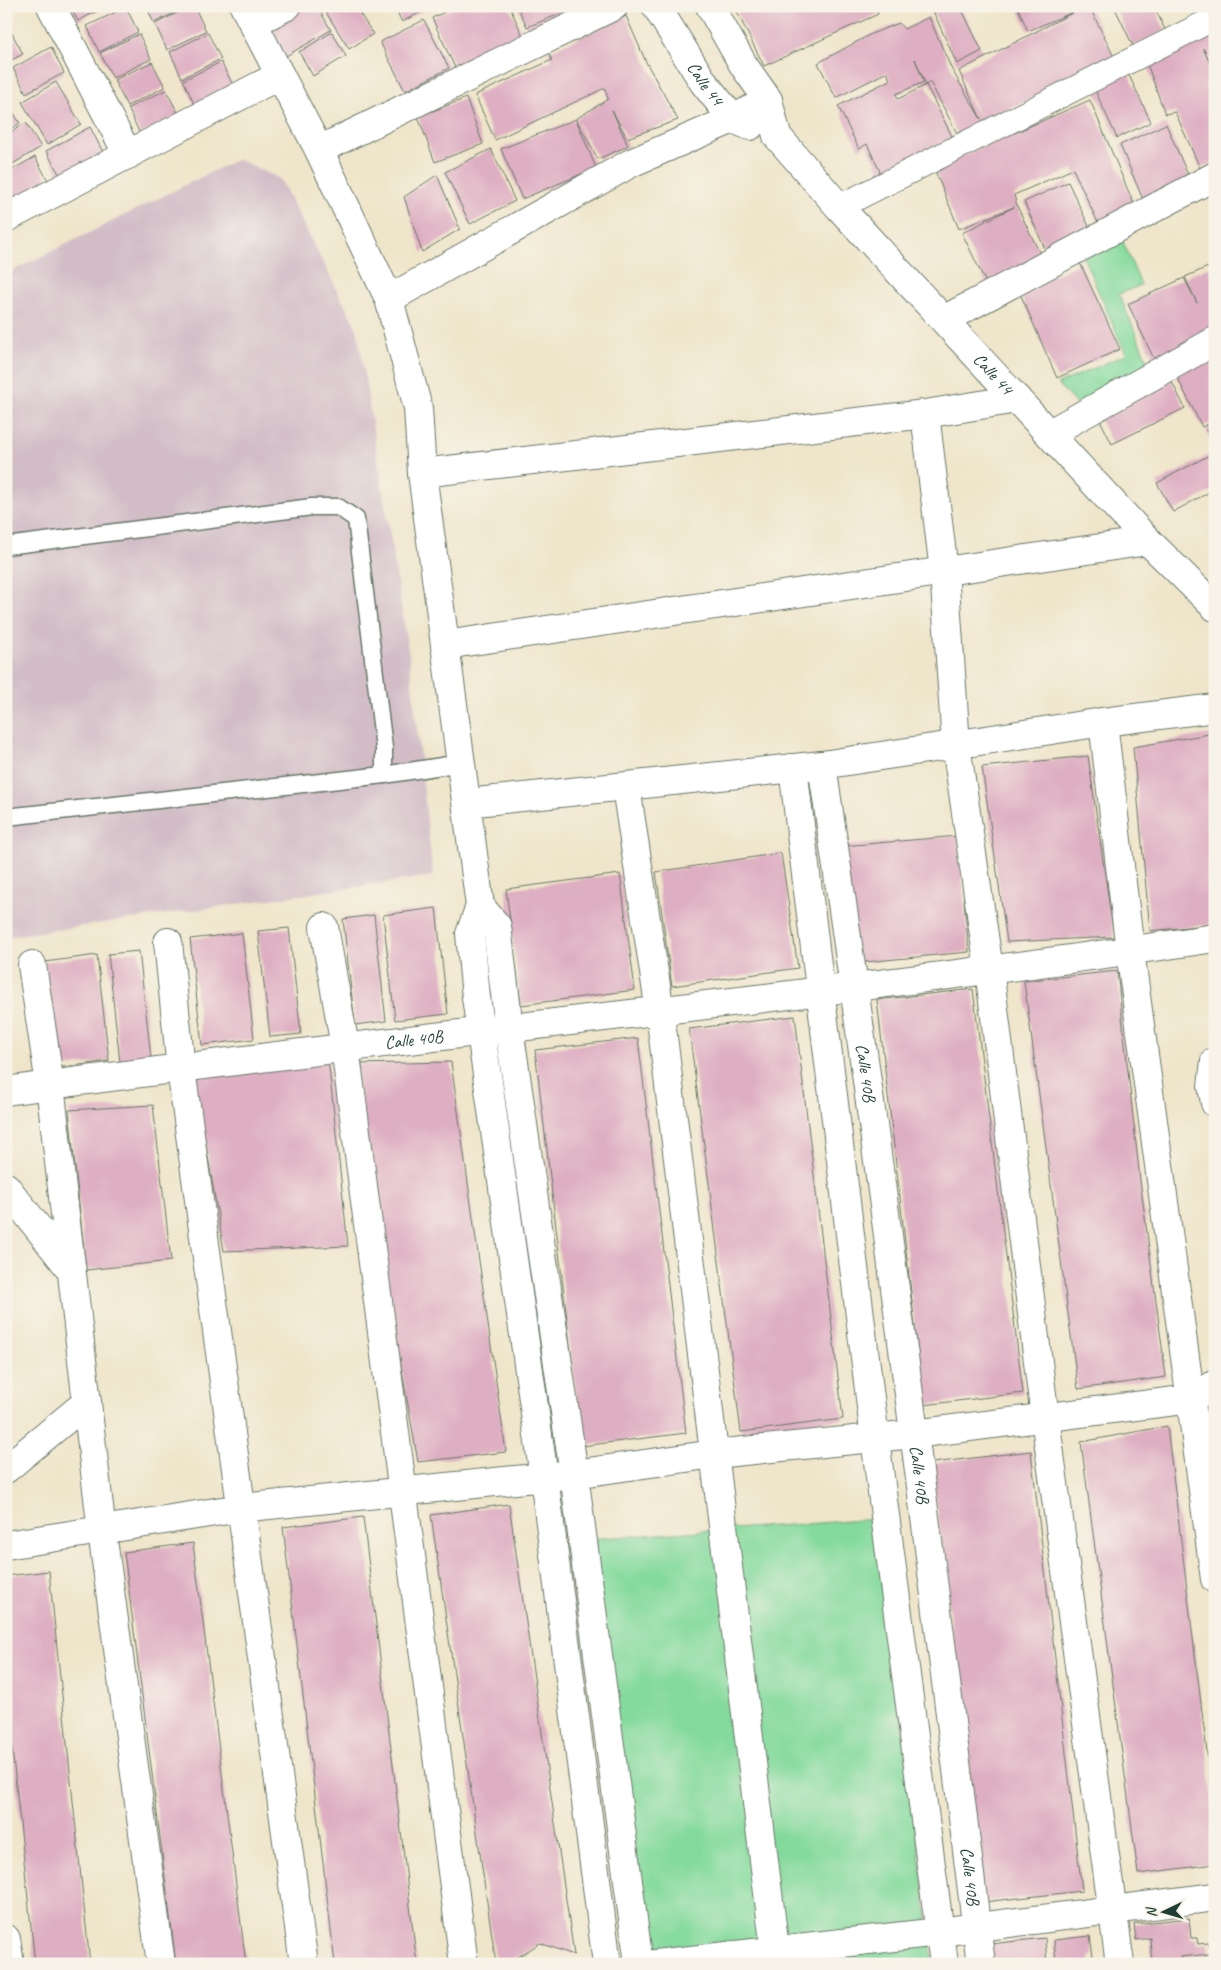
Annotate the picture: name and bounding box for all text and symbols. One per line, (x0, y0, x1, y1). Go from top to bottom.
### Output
street label: Calle 44 (682, 58, 730, 111)
street label: Calle 44 (969, 348, 1019, 400)
street label: Calle 40B (383, 1025, 446, 1054)
street label: Calle 40B (851, 1042, 881, 1105)
street label: Calle 40B (905, 1444, 934, 1506)
street label: Calle 40B (956, 1846, 985, 1908)
north arrow (1138, 1888, 1188, 1938)
text: N (1142, 1906, 1160, 1918)

